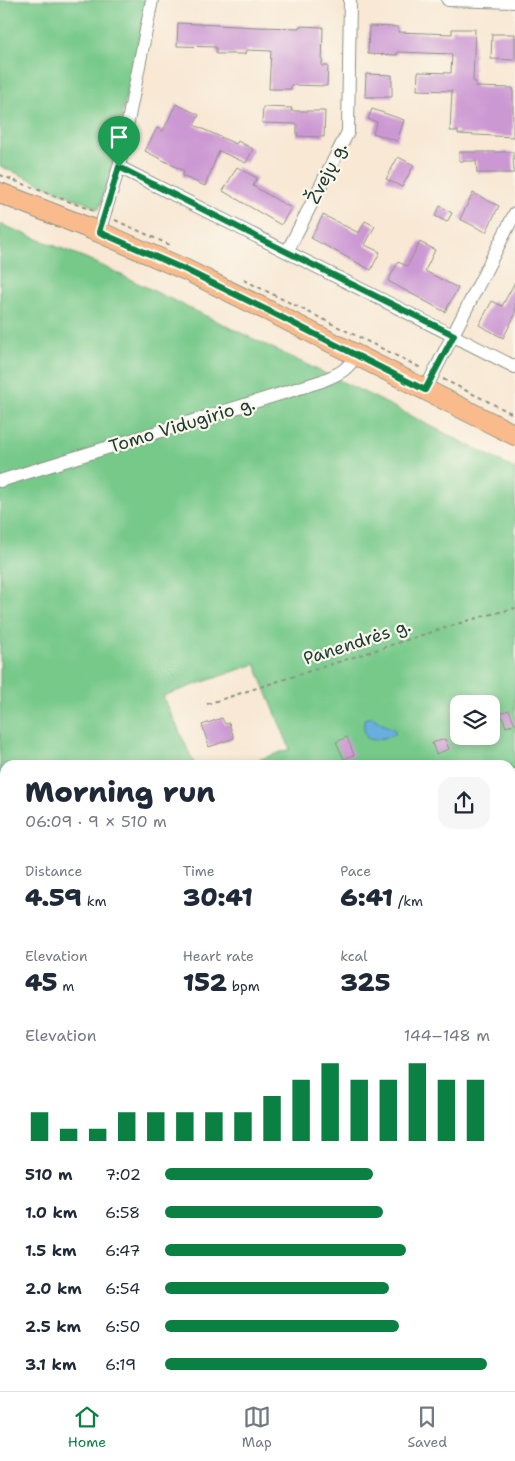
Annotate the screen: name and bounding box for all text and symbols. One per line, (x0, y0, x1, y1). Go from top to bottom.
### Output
pin (98, 116, 140, 167)
icon: arrive (105, 123, 133, 151)
street label: Žvejų g. (301, 138, 353, 208)
street label: Tomo Vidugirio g. (106, 391, 258, 459)
street label: Panendrės g. (300, 613, 414, 671)
map controls (450, 695, 500, 745)
button: layers (450, 695, 500, 745)
text: Morning run (25, 773, 215, 811)
button: share (438, 777, 490, 829)
text: 06:09 · 9 × 510 m (25, 811, 167, 832)
text: Distance (25, 862, 82, 880)
text: Time (183, 862, 215, 880)
text: Pace (340, 862, 371, 880)
text: 4.59 (25, 880, 82, 914)
text: 30:41 (183, 880, 253, 914)
text: 6:41 (340, 880, 393, 914)
text: km (82, 892, 106, 910)
text: /km (393, 892, 423, 910)
text: Elevation (25, 947, 88, 965)
text: Heart rate (183, 947, 254, 965)
text: kcal (340, 947, 368, 965)
text: 45 (25, 965, 57, 999)
text: 152 (183, 965, 227, 999)
text: 325 (340, 965, 390, 999)
text: m (57, 977, 74, 995)
text: bpm (227, 977, 260, 995)
text: Elevation (25, 1025, 97, 1046)
text: 144–148 m (404, 1025, 490, 1046)
text: 510 m (25, 1164, 72, 1185)
text: 7:02 (105, 1164, 141, 1185)
text: 1.0 km (25, 1202, 77, 1223)
text: 6:58 (105, 1202, 140, 1223)
text: 1.5 km (25, 1240, 77, 1261)
text: 6:47 (105, 1240, 140, 1261)
text: 2.0 km (25, 1278, 82, 1299)
text: 6:54 (105, 1278, 140, 1299)
text: 2.5 km (25, 1316, 81, 1337)
text: 6:50 (105, 1316, 141, 1337)
text: 3.1 km (25, 1354, 76, 1375)
text: 6:19 (105, 1354, 136, 1375)
tab: Home (68, 1403, 106, 1451)
tab: Map (242, 1403, 272, 1451)
tab: Saved (407, 1403, 447, 1451)

